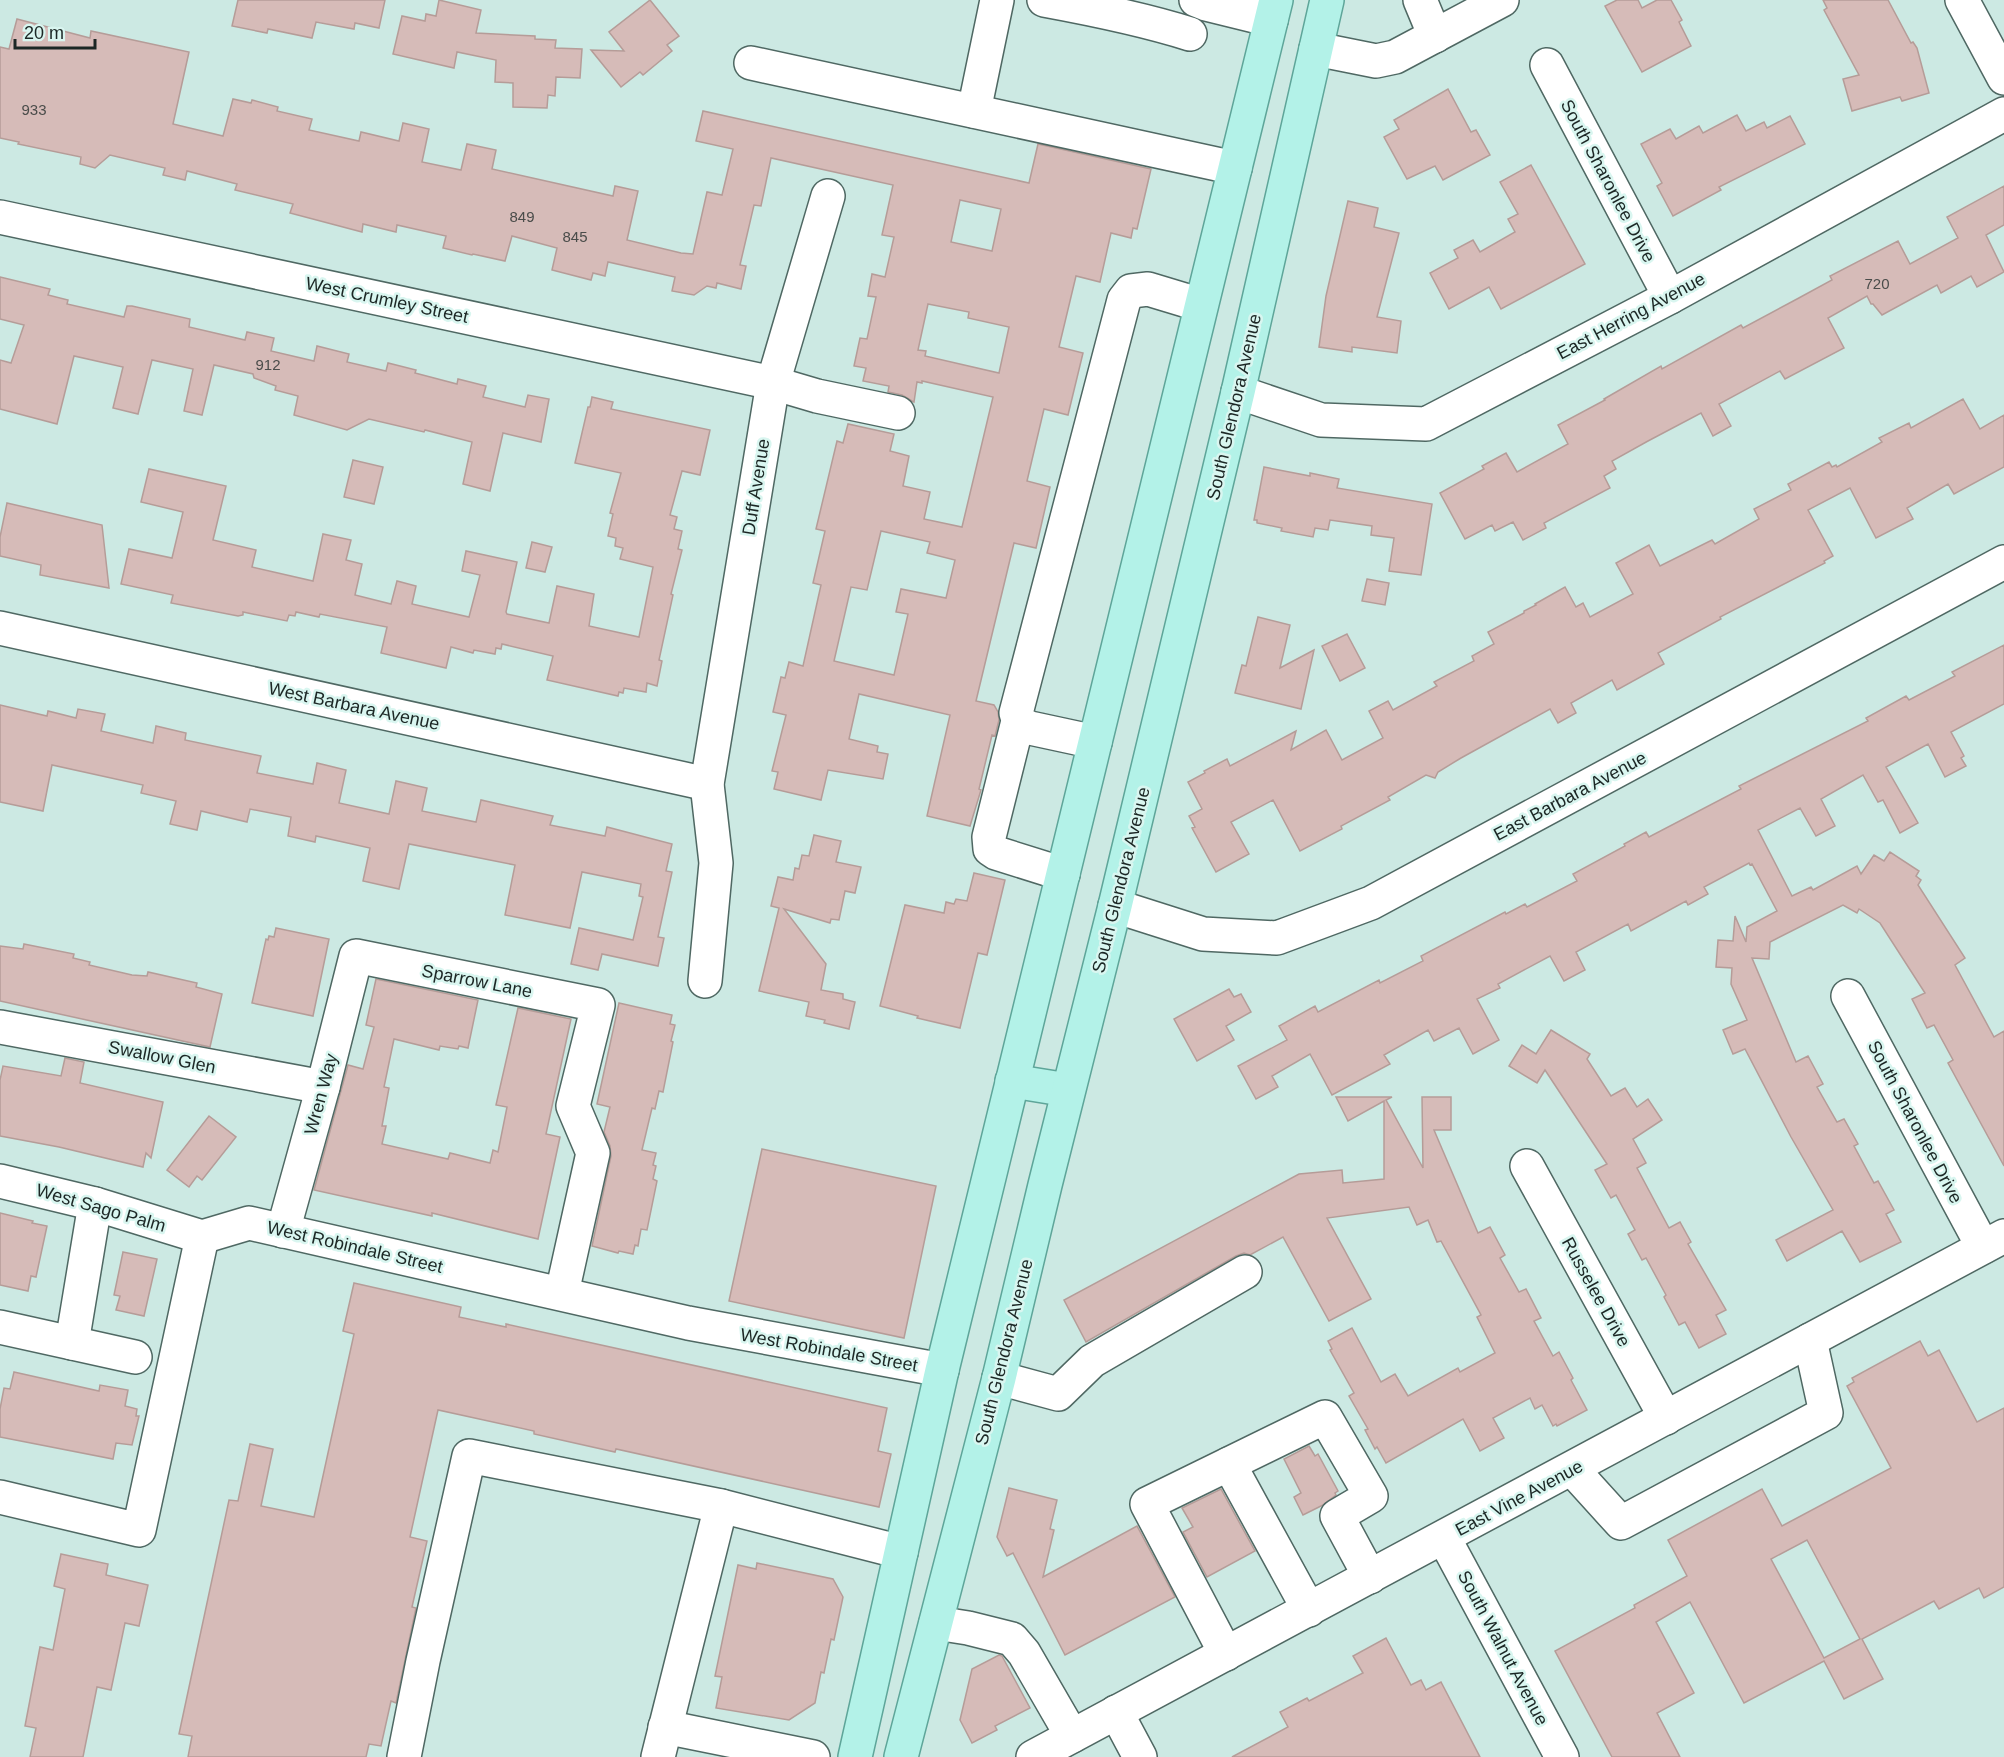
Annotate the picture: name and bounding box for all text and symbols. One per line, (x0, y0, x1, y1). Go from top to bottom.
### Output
scale bar (15, 12, 94, 50)
text: 20 m (24, 23, 64, 43)
street label: South Sharonlee Drive (1557, 96, 1659, 266)
house number: 933 (21, 101, 47, 118)
house number: 849 (509, 208, 535, 225)
house number: 845 (562, 228, 588, 245)
street label: East Herring Avenue (1554, 268, 1708, 364)
street label: West Crumley Street (304, 273, 470, 327)
house number: 720 (1864, 275, 1890, 292)
street label: South Glendora Avenue (1203, 312, 1265, 502)
house number: 912 (255, 356, 281, 373)
street label: Duff Avenue (739, 437, 773, 537)
street label: West Barbara Avenue (267, 678, 441, 734)
street label: East Barbara Avenue (1490, 747, 1650, 845)
street label: South Glendora Avenue (1088, 785, 1154, 975)
street label: Sparrow Lane (420, 960, 534, 1002)
street label: Swallow Glen (107, 1037, 217, 1077)
street label: South Sharonlee Drive (1864, 1037, 1966, 1207)
street label: Wren Way (301, 1051, 341, 1137)
street label: West Sago Palm (34, 1180, 168, 1236)
street label: West Robindale Street (265, 1217, 445, 1277)
street label: Russelee Drive (1558, 1234, 1634, 1350)
street label: South Glendora Avenue (971, 1257, 1037, 1447)
street label: West Robindale Street (739, 1325, 919, 1375)
street label: East Vine Avenue (1452, 1456, 1586, 1540)
street label: South Walnut Avenue (1454, 1567, 1552, 1729)

